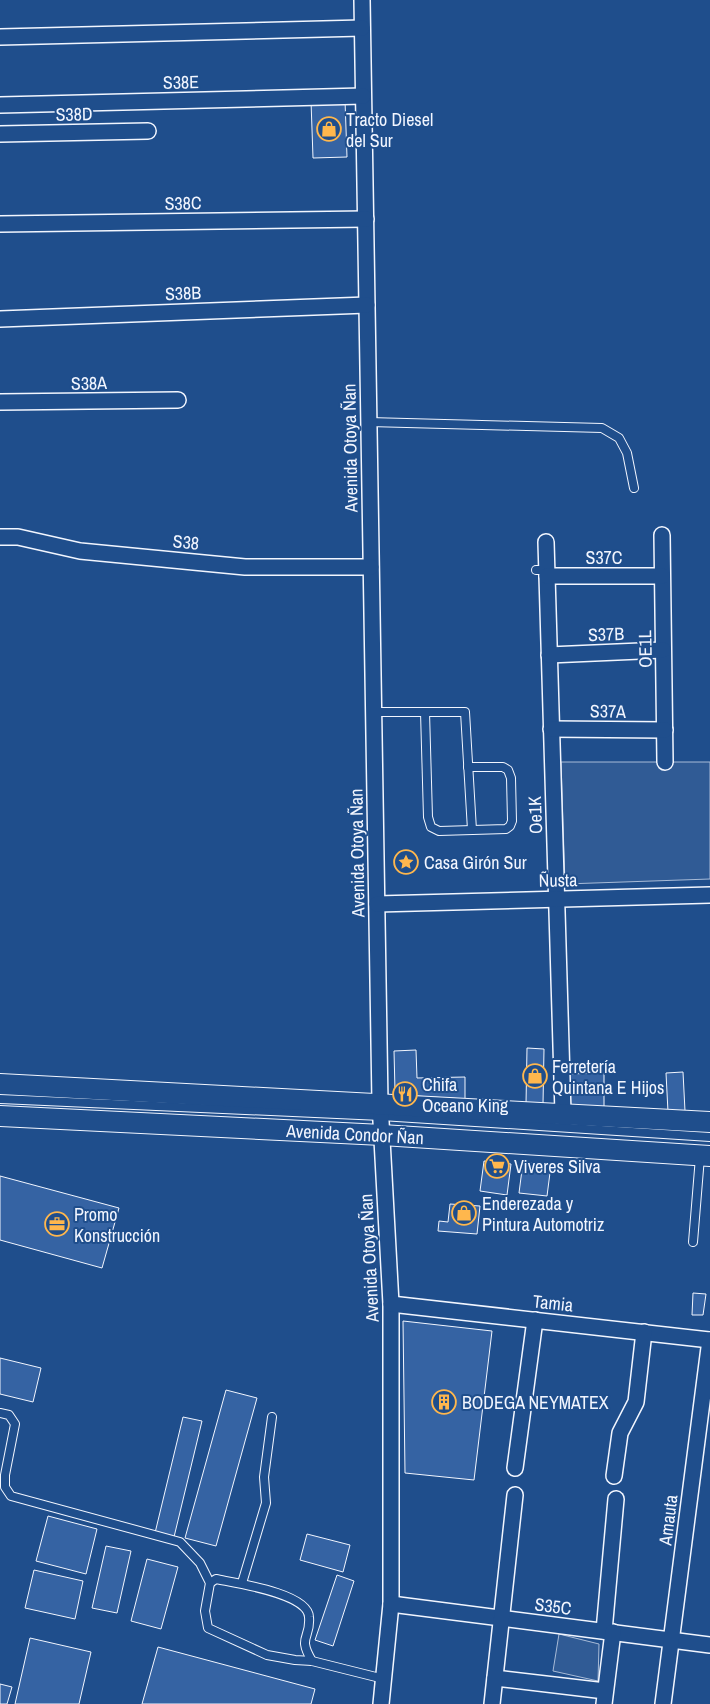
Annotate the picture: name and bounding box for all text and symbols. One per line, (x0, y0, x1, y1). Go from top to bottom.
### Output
street label: S38E (163, 69, 199, 95)
street label: S38D (55, 101, 93, 127)
place label: Tracto Diesel del Sur (346, 107, 433, 153)
shop icon: Tracto Diesel del Sur (316, 116, 342, 142)
street label: S38C (164, 190, 202, 216)
street label: S38B (165, 280, 202, 306)
street label: S38A (71, 370, 107, 396)
street label: Avenida Otoya Ñan (336, 384, 364, 513)
street label: S38 (172, 528, 200, 556)
street label: S37C (586, 545, 622, 570)
street label: S37B (588, 621, 625, 647)
street label: OE1L (632, 630, 658, 668)
street label: S37A (590, 698, 626, 724)
street label: Avenida Otoya Ñan (343, 789, 371, 918)
street label: Oe1K (522, 796, 548, 834)
place icon: Casa Girón Sur (393, 849, 419, 875)
place label: Casa Girón Sur (424, 850, 527, 875)
street label: Ñusta (539, 867, 577, 893)
place label: Ferretería Quintana E Hijos (552, 1054, 664, 1100)
shop icon: Ferretería Quintana E Hijos (522, 1063, 548, 1089)
place label: Chifa Oceano King (422, 1072, 509, 1118)
restaurant icon: Chifa Oceano King (392, 1081, 418, 1107)
street label: Avenida Condor Ñan (285, 1118, 424, 1150)
supermarket icon: Viveres Silva (484, 1153, 510, 1179)
place label: Viveres Silva (514, 1154, 601, 1179)
place label: Enderezada y Pintura Automotriz (482, 1191, 604, 1237)
street label: Avenida Otoya Ñan (353, 1193, 385, 1324)
shop icon: Enderezada y Pintura Automotriz (451, 1200, 477, 1226)
place label: Promo Konstrucción (74, 1202, 160, 1248)
office icon: Promo Konstrucción (44, 1211, 70, 1237)
street label: Tamia (532, 1288, 574, 1318)
building icon: BODEGA NEYMATEX (431, 1389, 457, 1415)
place label: BODEGA NEYMATEX (462, 1390, 609, 1415)
street label: Amauta (652, 1493, 684, 1548)
street label: S35C (533, 1591, 573, 1621)

